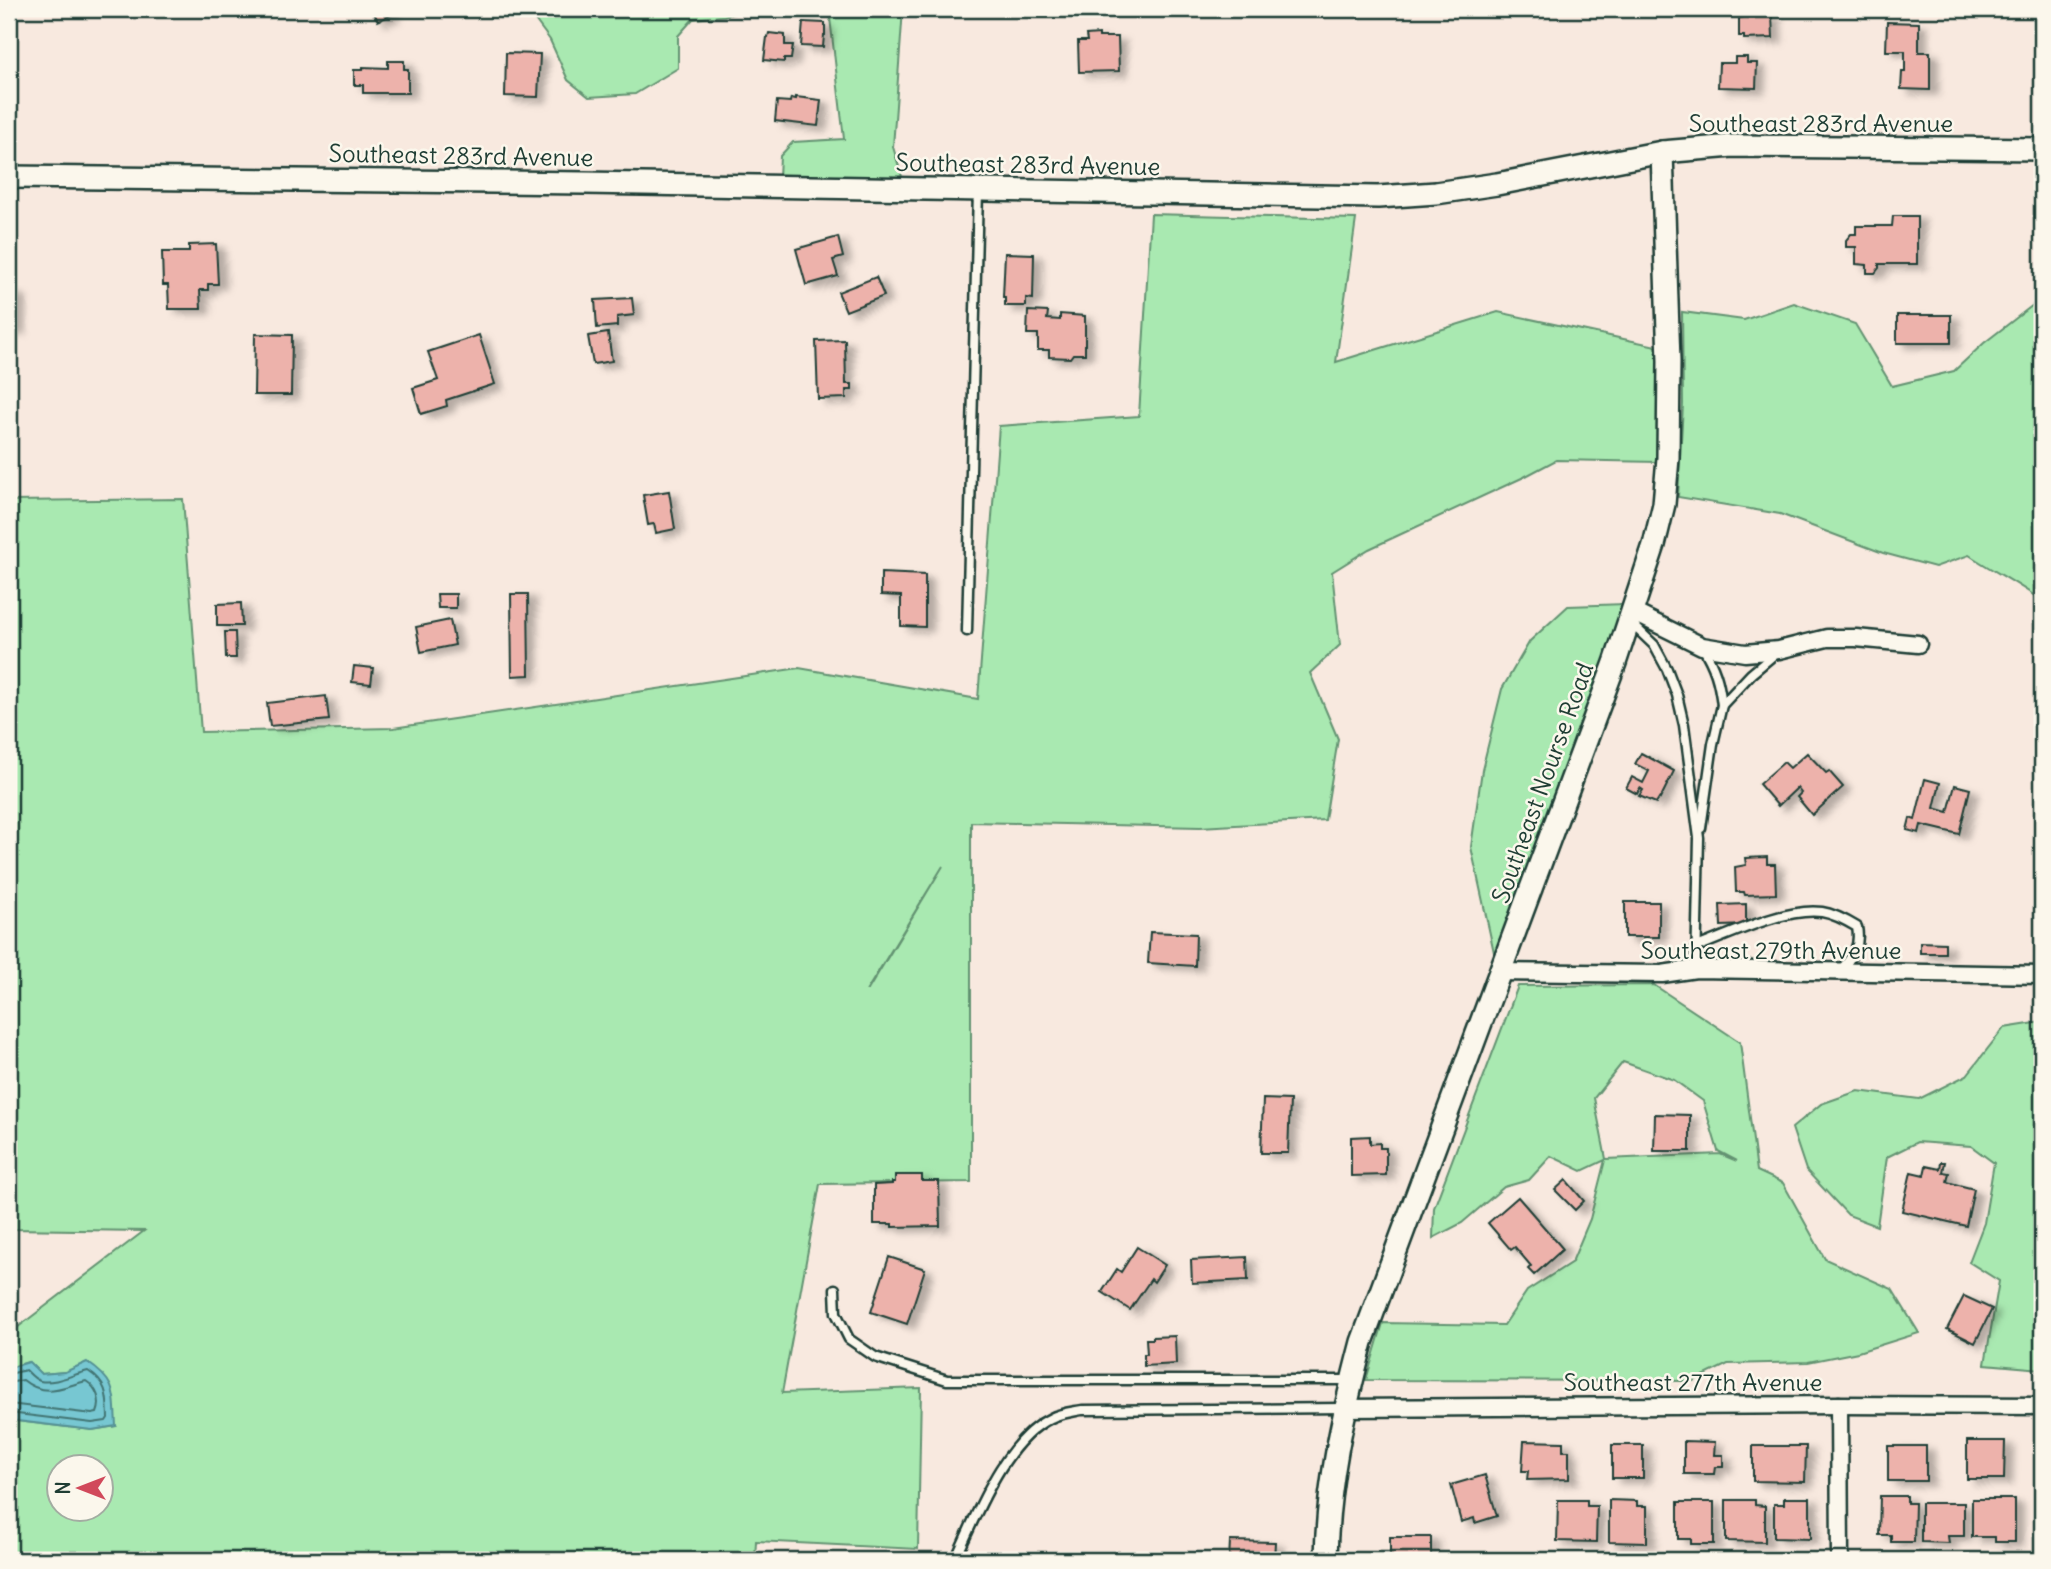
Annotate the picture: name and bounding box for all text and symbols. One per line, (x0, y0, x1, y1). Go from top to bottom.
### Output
street label: Southeast 283rd Avenue (1689, 108, 1953, 138)
street label: Southeast 283rd Avenue (328, 138, 594, 172)
street label: Southeast 283rd Avenue (895, 147, 1161, 181)
street label: Southeast Nourse Road (1485, 658, 1600, 907)
street label: Southeast 279th Avenue (1641, 935, 1901, 965)
street label: Southeast 277th Avenue (1564, 1367, 1822, 1397)
north arrow (46, 1454, 116, 1524)
text: N (51, 1481, 75, 1495)

